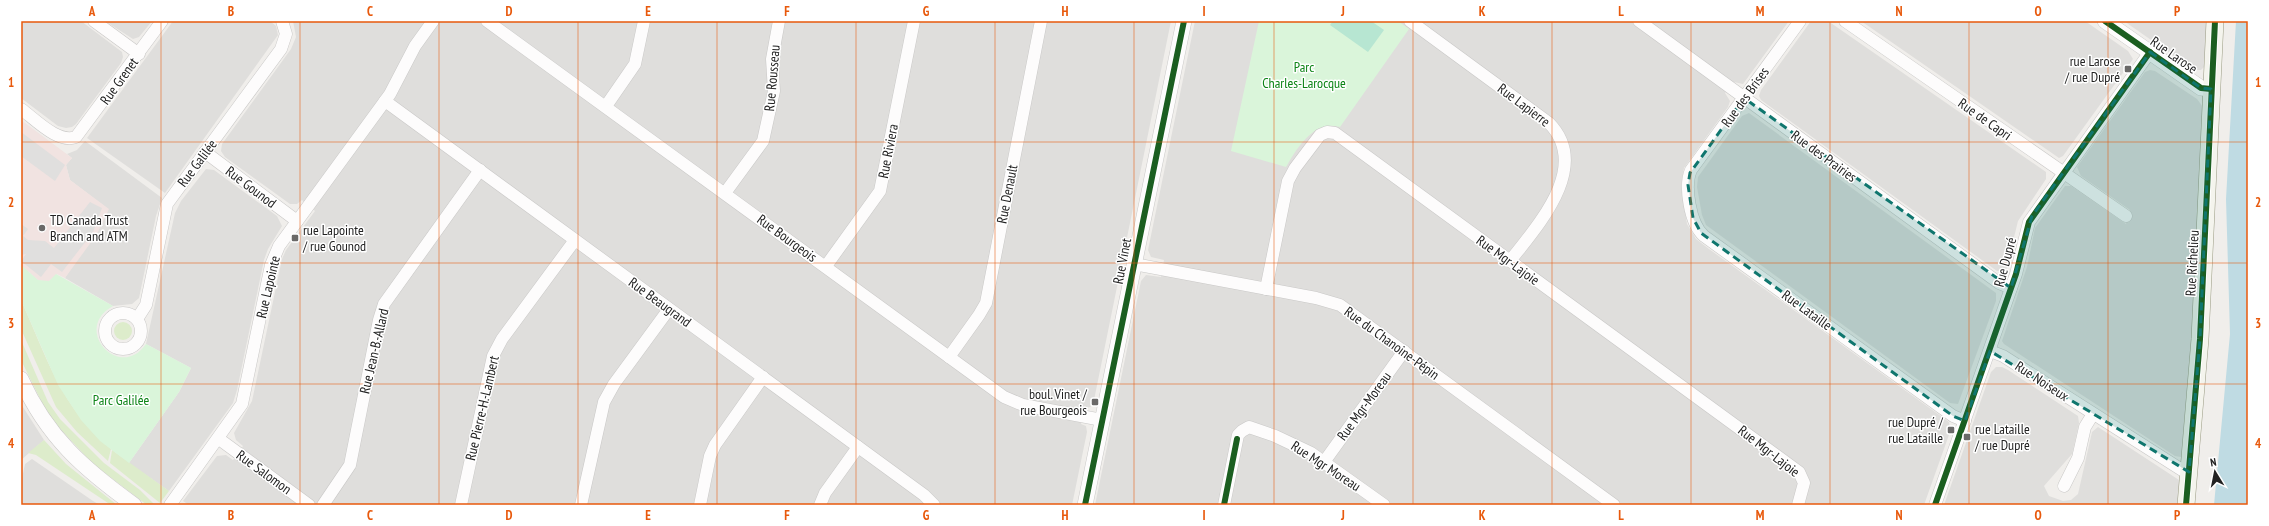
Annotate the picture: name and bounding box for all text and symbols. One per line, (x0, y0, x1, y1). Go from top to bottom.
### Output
text: A (88, 3, 96, 20)
text: B (228, 3, 234, 20)
text: C (367, 3, 373, 20)
text: D (506, 3, 513, 20)
text: E (645, 3, 651, 20)
text: F (784, 3, 790, 20)
text: G (923, 3, 930, 20)
text: H (1062, 3, 1069, 20)
text: I (1202, 3, 1206, 20)
text: J (1340, 3, 1345, 20)
text: K (1479, 3, 1486, 20)
text: L (1618, 3, 1624, 20)
text: M (1756, 3, 1765, 20)
text: N (1895, 3, 1903, 20)
text: O (2034, 3, 2042, 20)
text: P (2174, 3, 2180, 20)
street label: Rue Larose (2147, 32, 2201, 78)
street label: Rue Rousseau (760, 44, 784, 112)
place label: rue Larose / rue Dupré (2064, 52, 2120, 86)
street label: Rue Grenet (96, 54, 142, 108)
park label: Parc Charles-Larocque (1262, 58, 1346, 92)
street label: Rue des Brises (1717, 63, 1773, 131)
marker: rue Larose / rue Dupré (2123, 64, 2133, 74)
text: 1 (8, 74, 14, 91)
text: 1 (2255, 74, 2261, 91)
street label: Rue Lapierre (1494, 79, 1554, 131)
street label: Rue de Capri (1955, 94, 2015, 144)
street label: Rue Riviera (874, 122, 902, 180)
street label: Rue des Prairies (1788, 126, 1861, 186)
street label: Rue Galilée (173, 135, 221, 190)
street label: Rue Gounod (222, 162, 280, 212)
street label: Rue Denault (992, 163, 1022, 225)
text: 2 (8, 194, 14, 211)
text: 2 (2255, 194, 2261, 211)
street label: Rue Bourgeois (754, 210, 821, 266)
place label: TD Canada Trust Branch and ATM (50, 211, 128, 245)
place label: rue Lapointe / rue Gounod (302, 221, 366, 255)
marker: TD Canada Trust Branch and ATM (37, 223, 47, 233)
street label: Rue Richelieu (2181, 229, 2203, 297)
street label: Rue Mgr-Lajoie (1473, 231, 1543, 289)
marker: rue Lapointe / rue Gounod (290, 233, 300, 243)
street label: Rue Dupré (1990, 235, 2020, 289)
street label: Rue Vinet (1109, 236, 1135, 286)
street label: Rue Lapointe (252, 254, 284, 320)
street label: Rue Beaugrand (625, 273, 695, 331)
street label: Rue Lataille (1778, 286, 1836, 334)
street label: Rue du Chanoine-Pépin (1341, 302, 1443, 384)
street label: Rue Jean-B.-Allard (355, 307, 393, 395)
text: 3 (8, 315, 14, 332)
text: 3 (2255, 315, 2261, 332)
street label: Rue Pierre-H.-Lambert (461, 354, 503, 462)
street label: Rue Noiseux (2012, 357, 2072, 405)
street label: Rue Mgr-Moreau (1333, 368, 1395, 444)
place label: boul. Vinet / rue Bourgeois (1020, 385, 1088, 419)
park label: Parc Galilée (93, 391, 149, 409)
marker: boul. Vinet / rue Bourgeois (1090, 397, 1100, 407)
place label: rue Dupré / rue Lataille (1888, 413, 1944, 447)
place label: rue Lataille / rue Dupré (1974, 420, 2030, 454)
street label: Rue Mgr-Lajoie (1734, 421, 1804, 481)
marker: rue Dupré / rue Lataille (1946, 425, 1956, 435)
marker: rue Lataille / rue Dupré (1962, 432, 1972, 442)
text: 4 (8, 435, 15, 452)
text: 4 (2255, 435, 2262, 452)
street label: Rue Mgr Moreau (1288, 437, 1364, 495)
street label: Rue Salomon (233, 446, 295, 498)
north arrow (2195, 452, 2235, 492)
text: N (2209, 455, 2217, 470)
text: A (88, 507, 96, 524)
text: B (228, 507, 234, 524)
text: C (367, 507, 373, 524)
text: D (506, 507, 513, 524)
text: E (645, 507, 651, 524)
text: F (784, 507, 790, 524)
text: G (923, 507, 930, 524)
text: H (1062, 507, 1069, 524)
text: I (1202, 507, 1206, 524)
text: J (1340, 507, 1345, 524)
text: K (1479, 507, 1486, 524)
text: L (1618, 507, 1624, 524)
text: M (1756, 507, 1765, 524)
text: N (1895, 507, 1903, 524)
text: O (2034, 507, 2042, 524)
text: P (2174, 507, 2180, 524)

